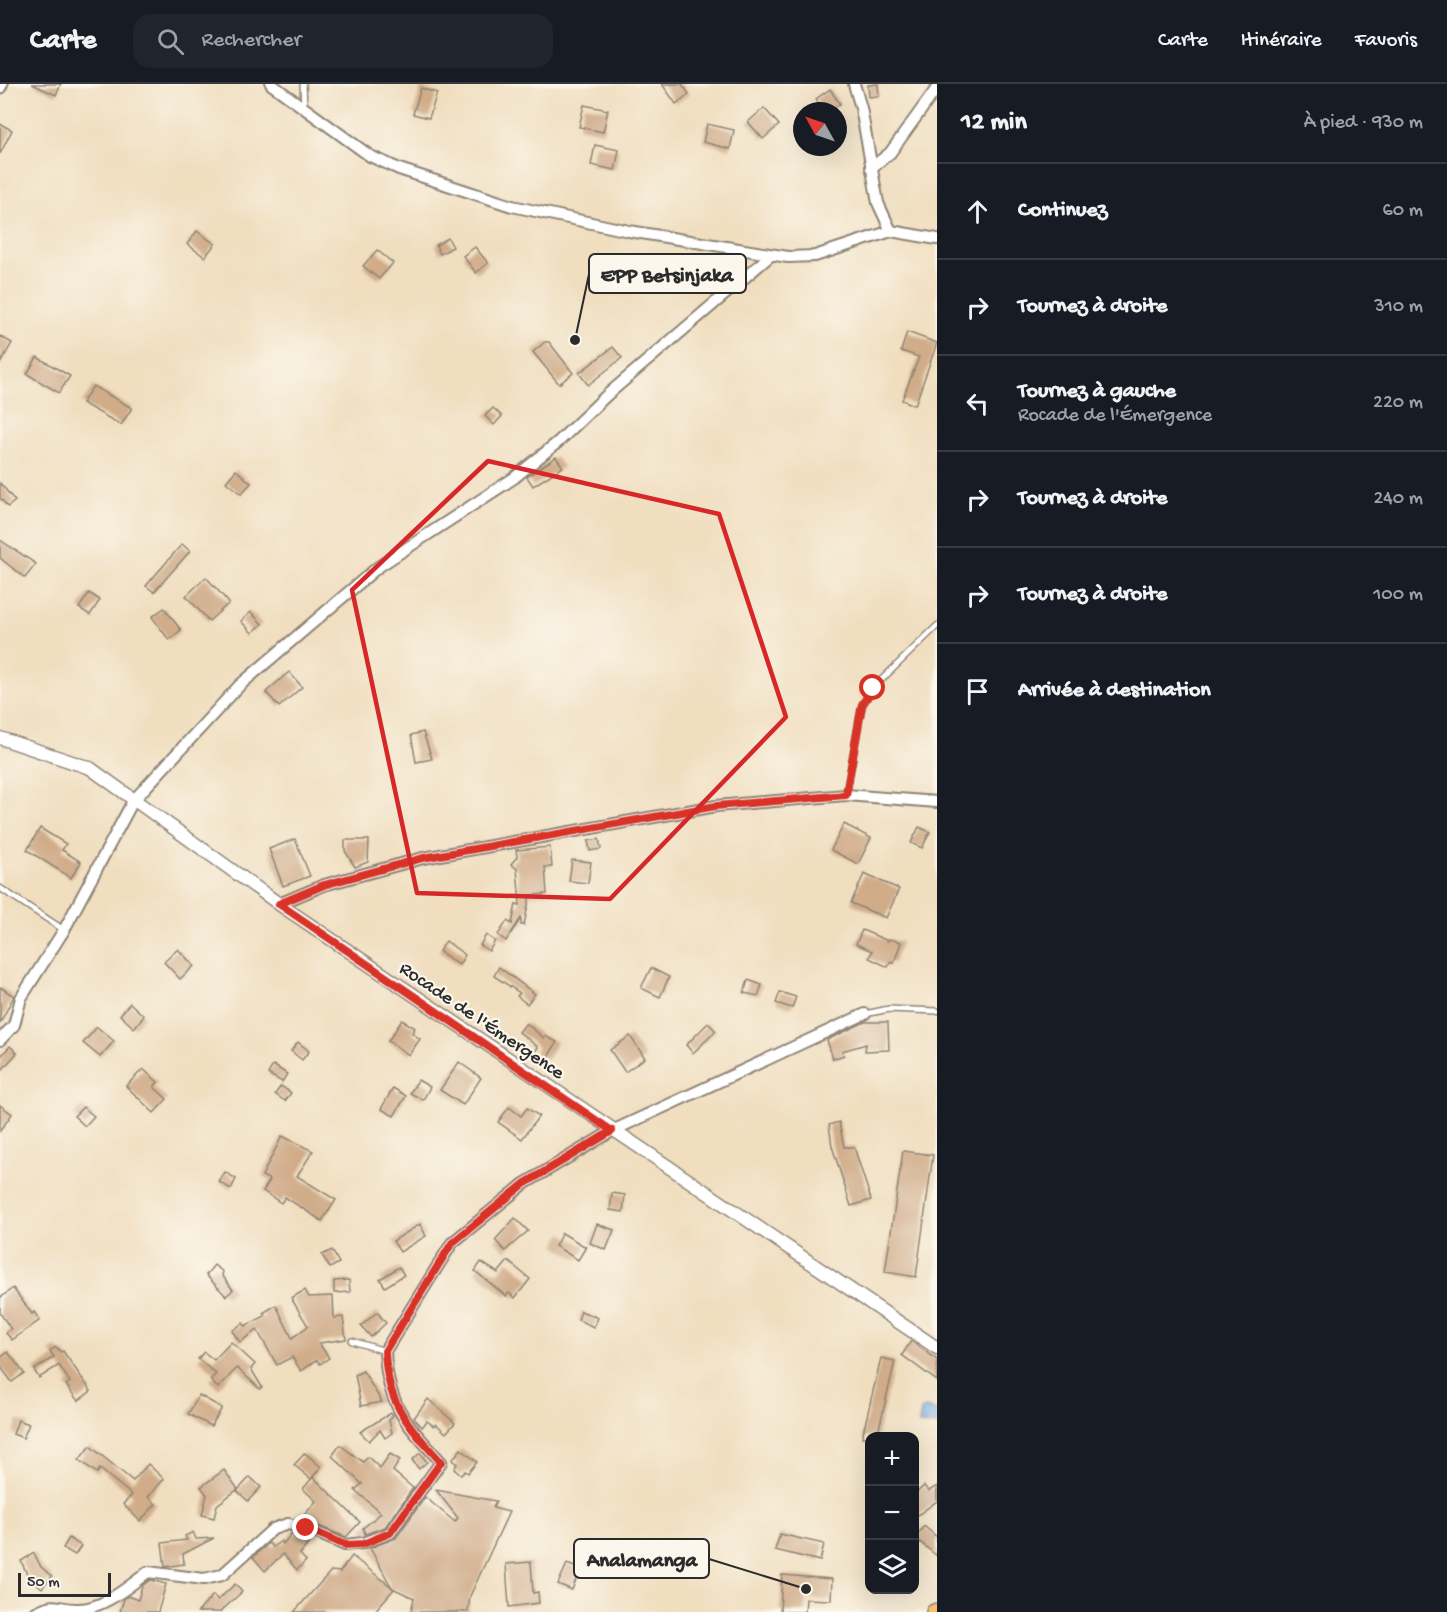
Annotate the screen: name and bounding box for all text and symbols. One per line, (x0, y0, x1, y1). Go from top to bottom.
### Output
search box (133, 14, 553, 68)
text: Carte (30, 25, 97, 58)
icon: search (154, 25, 187, 58)
text: Rechercher (202, 28, 301, 54)
text: Carte (1158, 29, 1208, 54)
text: Itinéraire (1241, 29, 1322, 54)
text: Favoris (1355, 29, 1417, 54)
north arrow (793, 102, 847, 156)
text: 12 min (961, 108, 1027, 139)
text: À pied · 930 m (1304, 112, 1423, 135)
icon: ahead (961, 195, 994, 228)
text: Continuez (1018, 198, 1107, 224)
text: 60 m (1383, 200, 1423, 223)
callout: EPP Betsinjaka (589, 254, 746, 293)
text: EPP Betsinjaka (601, 265, 735, 290)
icon: right (961, 291, 994, 324)
text: Tournez à droite (1018, 294, 1167, 320)
text: 310 m (1374, 296, 1423, 319)
text: Tournez à gauche (1018, 379, 1176, 405)
icon: left (961, 387, 994, 420)
text: 220 m (1373, 392, 1423, 415)
text: Rocade de l'Émergence (1018, 405, 1212, 428)
icon: right (961, 483, 994, 516)
text: Tournez à droite (1018, 486, 1167, 512)
text: 240 m (1373, 488, 1423, 511)
icon: right (961, 579, 994, 612)
text: Tournez à droite (1018, 582, 1167, 608)
text: 100 m (1373, 584, 1423, 607)
route start (859, 674, 885, 700)
icon: arrive (961, 675, 994, 708)
text: Arrivée à destination (1018, 678, 1211, 704)
street label: Rocade de l'Émergence (394, 957, 569, 1086)
map controls (865, 1432, 919, 1594)
button: + (865, 1432, 919, 1486)
button: − (865, 1486, 919, 1540)
route end (292, 1514, 318, 1540)
callout: Analamanga (574, 1539, 709, 1578)
button: layers (865, 1540, 919, 1594)
text: Analamanga (586, 1550, 699, 1575)
scale bar (18, 1570, 111, 1598)
text: 50 m (27, 1574, 60, 1593)

